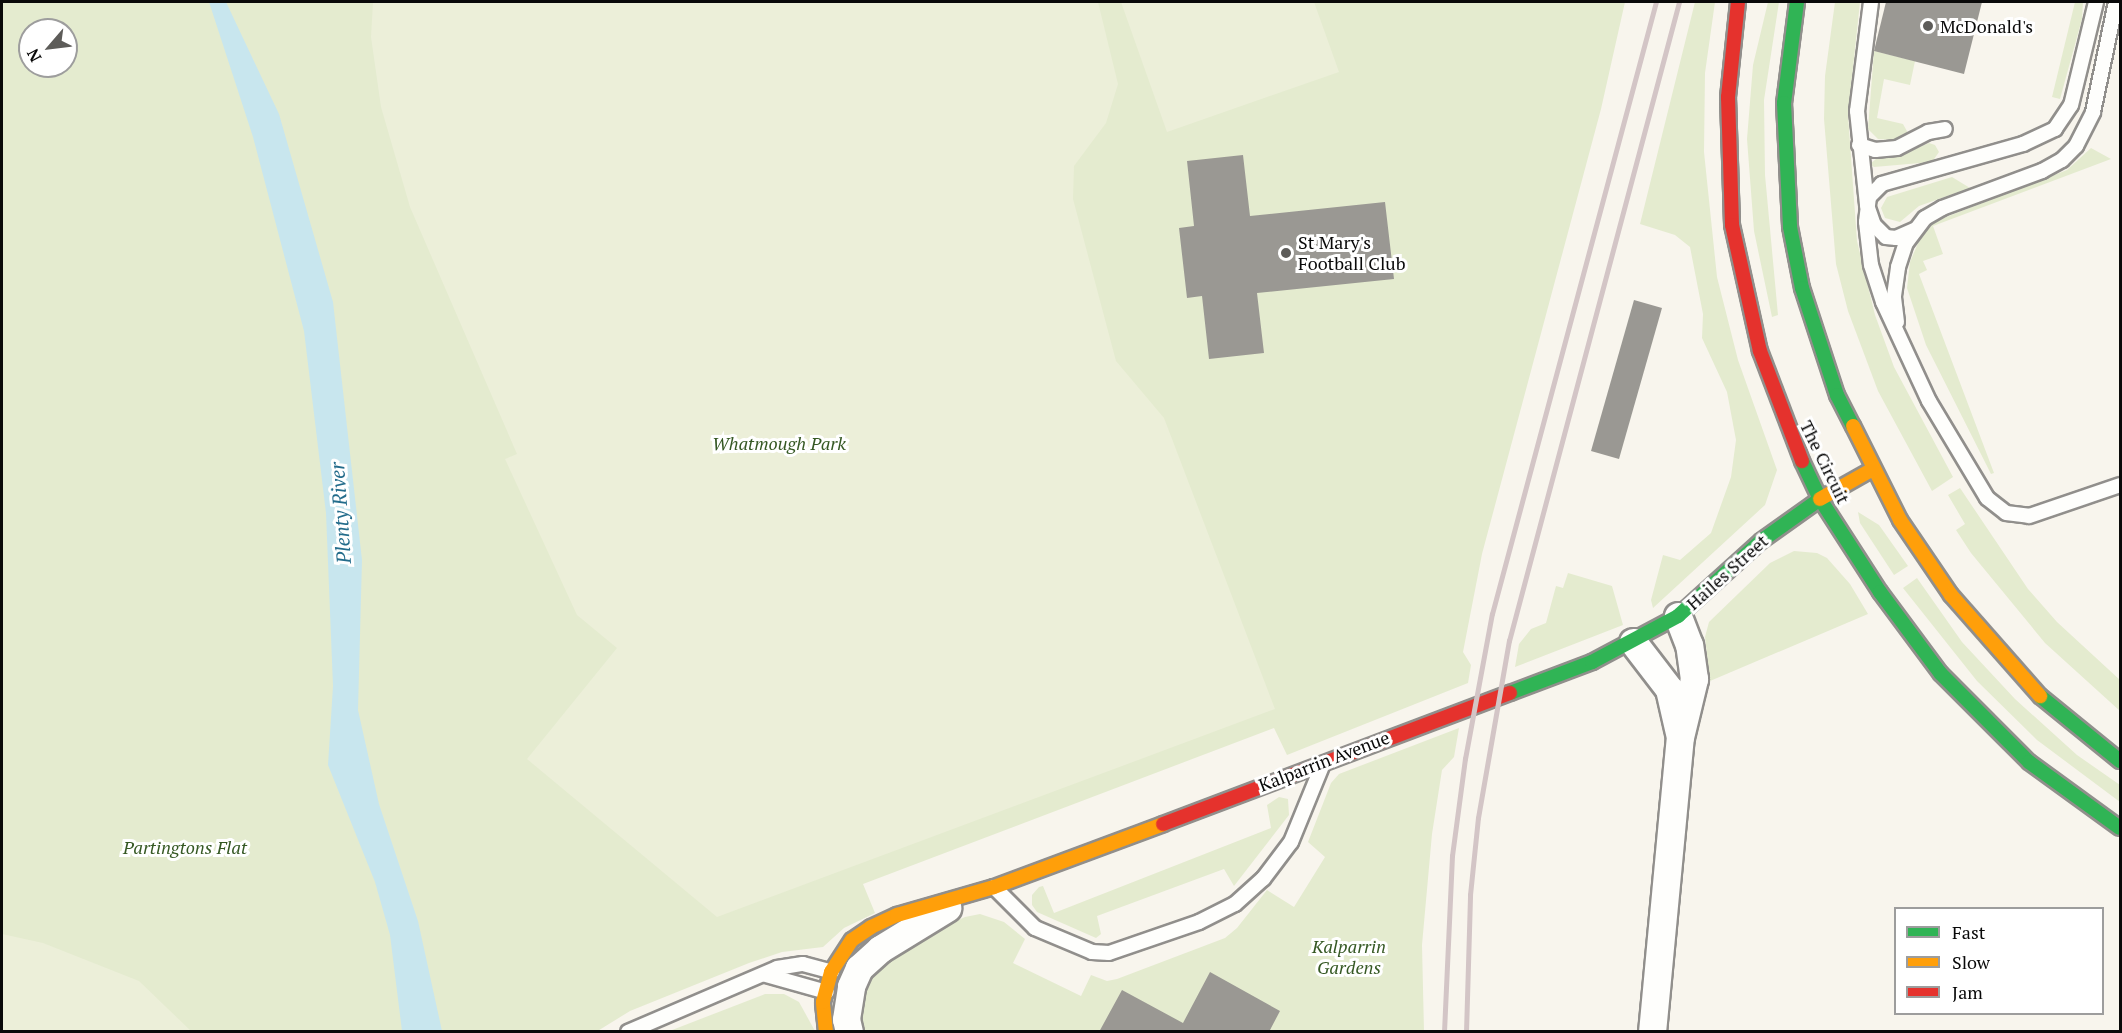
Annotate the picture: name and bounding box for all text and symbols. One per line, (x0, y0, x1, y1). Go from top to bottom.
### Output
place label: McDonald's (1940, 15, 2033, 37)
north arrow (18, 18, 78, 78)
marker: McDonald's (1921, 19, 1935, 33)
text: N (21, 45, 46, 66)
place label: St Mary's Football Club (1298, 232, 1405, 274)
marker: St Mary's Football Club (1279, 246, 1293, 260)
street label: The Circuit (1796, 417, 1854, 507)
park label: Whatmough Park (712, 432, 846, 454)
water label: Plenty River (324, 461, 356, 565)
street label: Hailes Street (1682, 530, 1772, 614)
street label: Kalparrin Avenue (1255, 726, 1393, 796)
park label: Partingtons Flat (123, 836, 247, 858)
legend (1894, 907, 2104, 1015)
text: Fast (1952, 920, 1985, 944)
park label: Kalparrin Gardens (1312, 936, 1386, 978)
text: Slow (1952, 950, 1990, 974)
text: Jam (1952, 980, 1983, 1004)

